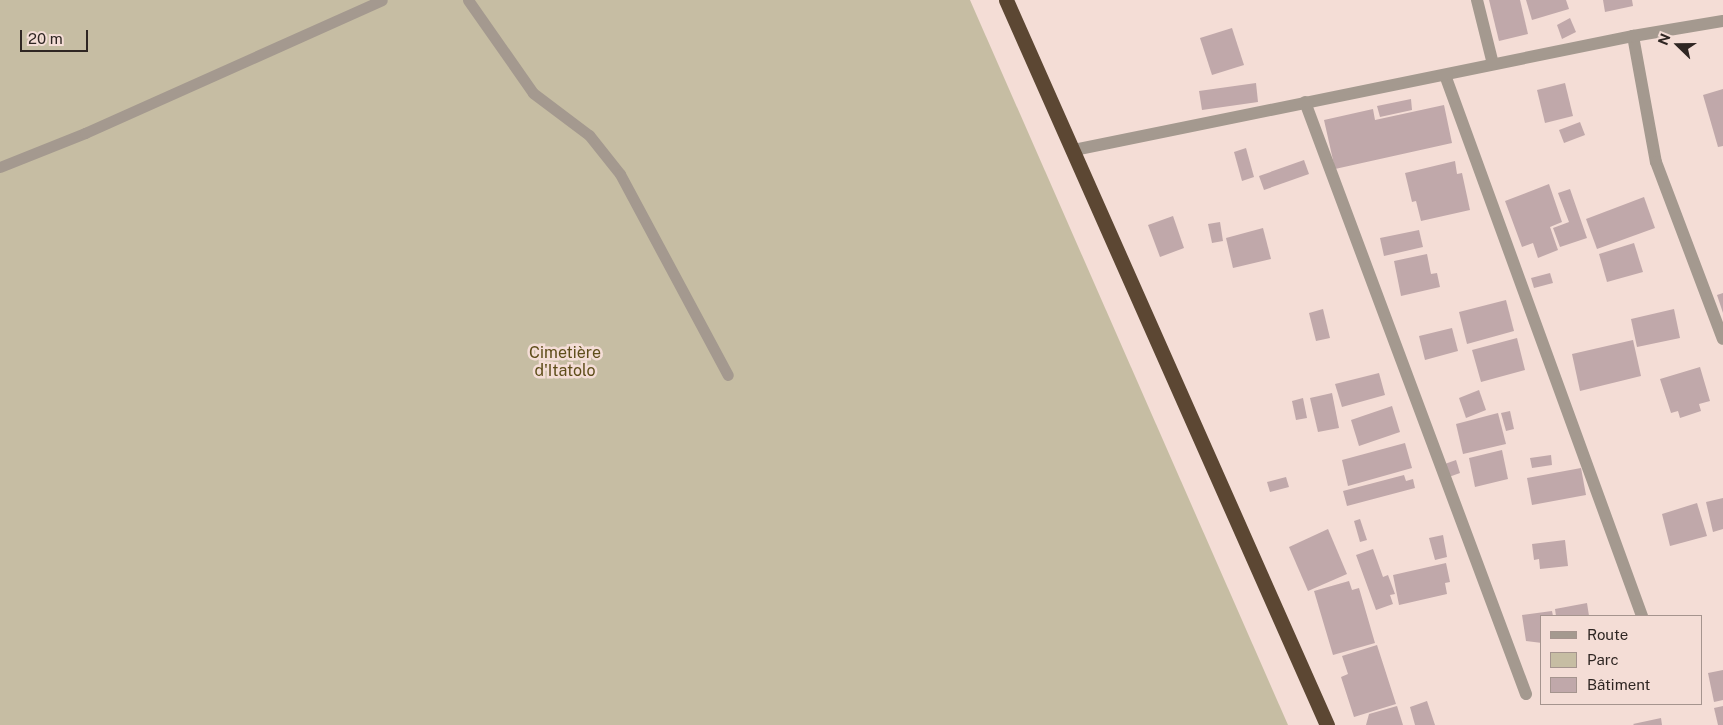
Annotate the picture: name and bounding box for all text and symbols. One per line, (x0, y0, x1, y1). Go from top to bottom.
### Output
scale bar (22, 20, 90, 52)
north arrow (1653, 20, 1703, 70)
text: 20 m (28, 30, 63, 47)
text: N (1655, 31, 1674, 47)
park label: Cimetière d'Itatolo (529, 343, 601, 381)
legend (1540, 615, 1703, 705)
text: Route (1587, 626, 1628, 643)
text: Parc (1587, 651, 1619, 668)
text: Bâtiment (1587, 676, 1650, 693)

